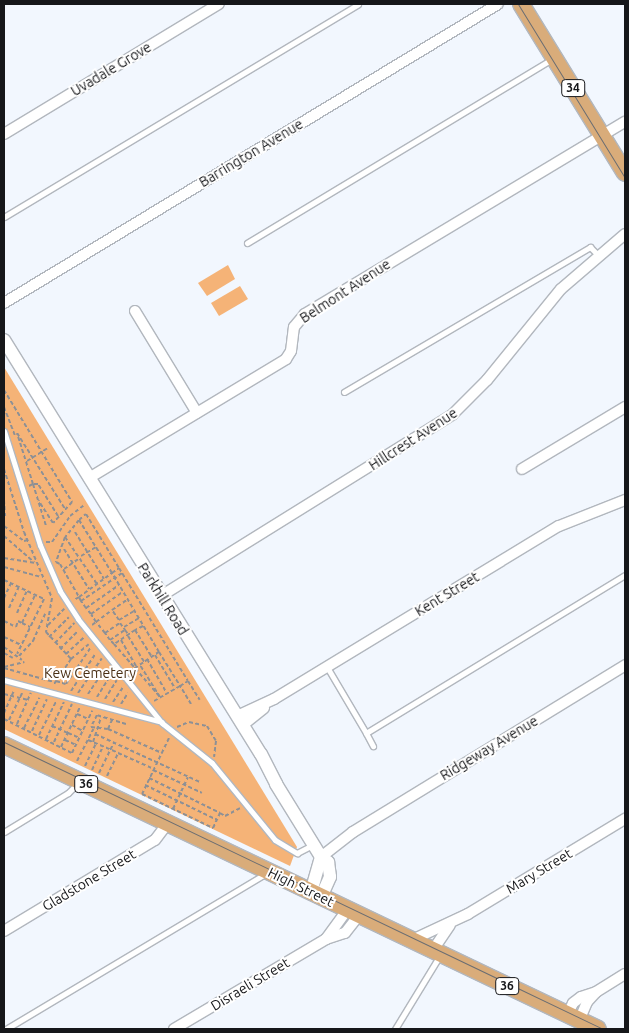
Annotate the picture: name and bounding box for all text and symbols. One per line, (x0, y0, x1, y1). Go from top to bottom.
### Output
street label: Uvadale Grove (68, 38, 154, 100)
road number: 34 (560, 78, 586, 98)
street label: Barrington Avenue (196, 115, 306, 191)
street label: Belmont Avenue (297, 256, 393, 326)
street label: Hillcrest Avenue (366, 404, 460, 474)
street label: Parkhill Road (134, 560, 192, 638)
street label: Kent Street (412, 568, 482, 620)
park label: Kew Cemetery (44, 665, 136, 681)
street label: Ridgeway Avenue (437, 712, 541, 784)
road number: 36 (74, 774, 98, 794)
street label: Gladstone Street (39, 845, 139, 915)
street label: Mary Street (503, 845, 575, 897)
street label: High Street (265, 864, 337, 910)
street label: Disraeli Street (208, 954, 292, 1014)
road number: 36 (494, 976, 520, 996)

